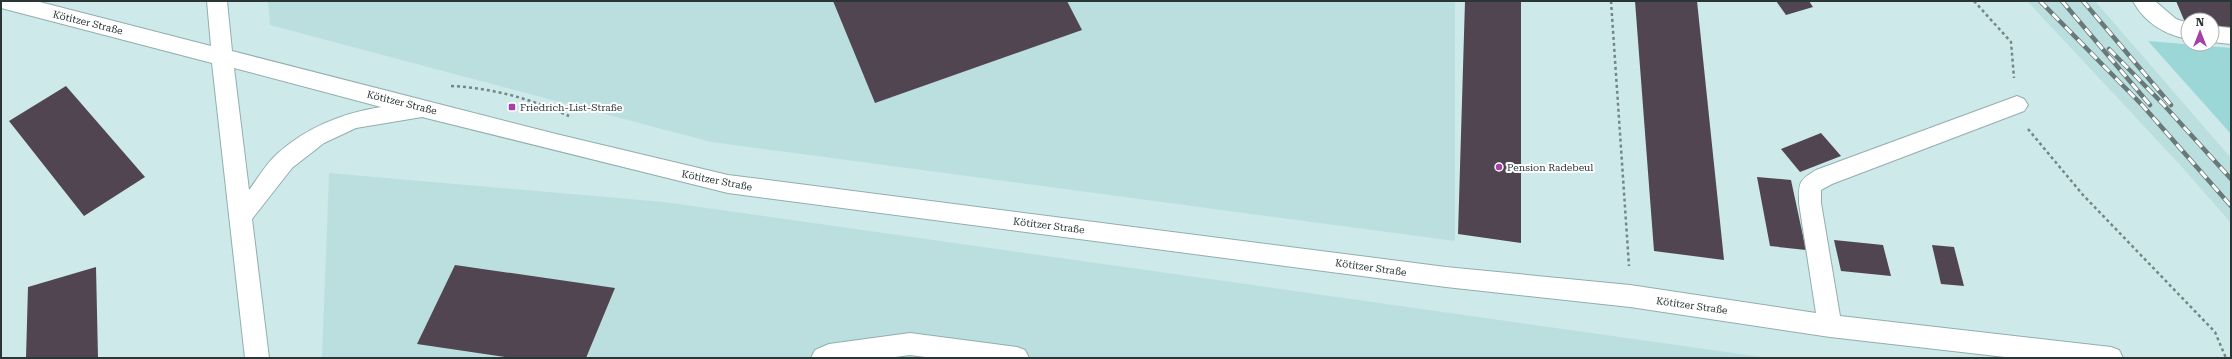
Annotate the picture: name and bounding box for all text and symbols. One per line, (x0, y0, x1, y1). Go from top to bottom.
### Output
street label: Kötitzer Straße (52, 8, 125, 37)
north arrow (2180, 12, 2220, 52)
text: N (2196, 16, 2205, 29)
street label: Kötitzer Straße (366, 88, 439, 117)
marker: Friedrich-List-Straße (507, 102, 517, 112)
place label: Friedrich-List-Straße (520, 102, 623, 113)
marker: Pension Radebeul (1494, 162, 1504, 172)
place label: Pension Radebeul (1507, 162, 1593, 173)
street label: Kötitzer Straße (681, 168, 754, 193)
street label: Kötitzer Straße (1013, 216, 1086, 235)
street label: Kötitzer Straße (1335, 257, 1408, 278)
street label: Kötitzer Straße (1656, 295, 1729, 316)

